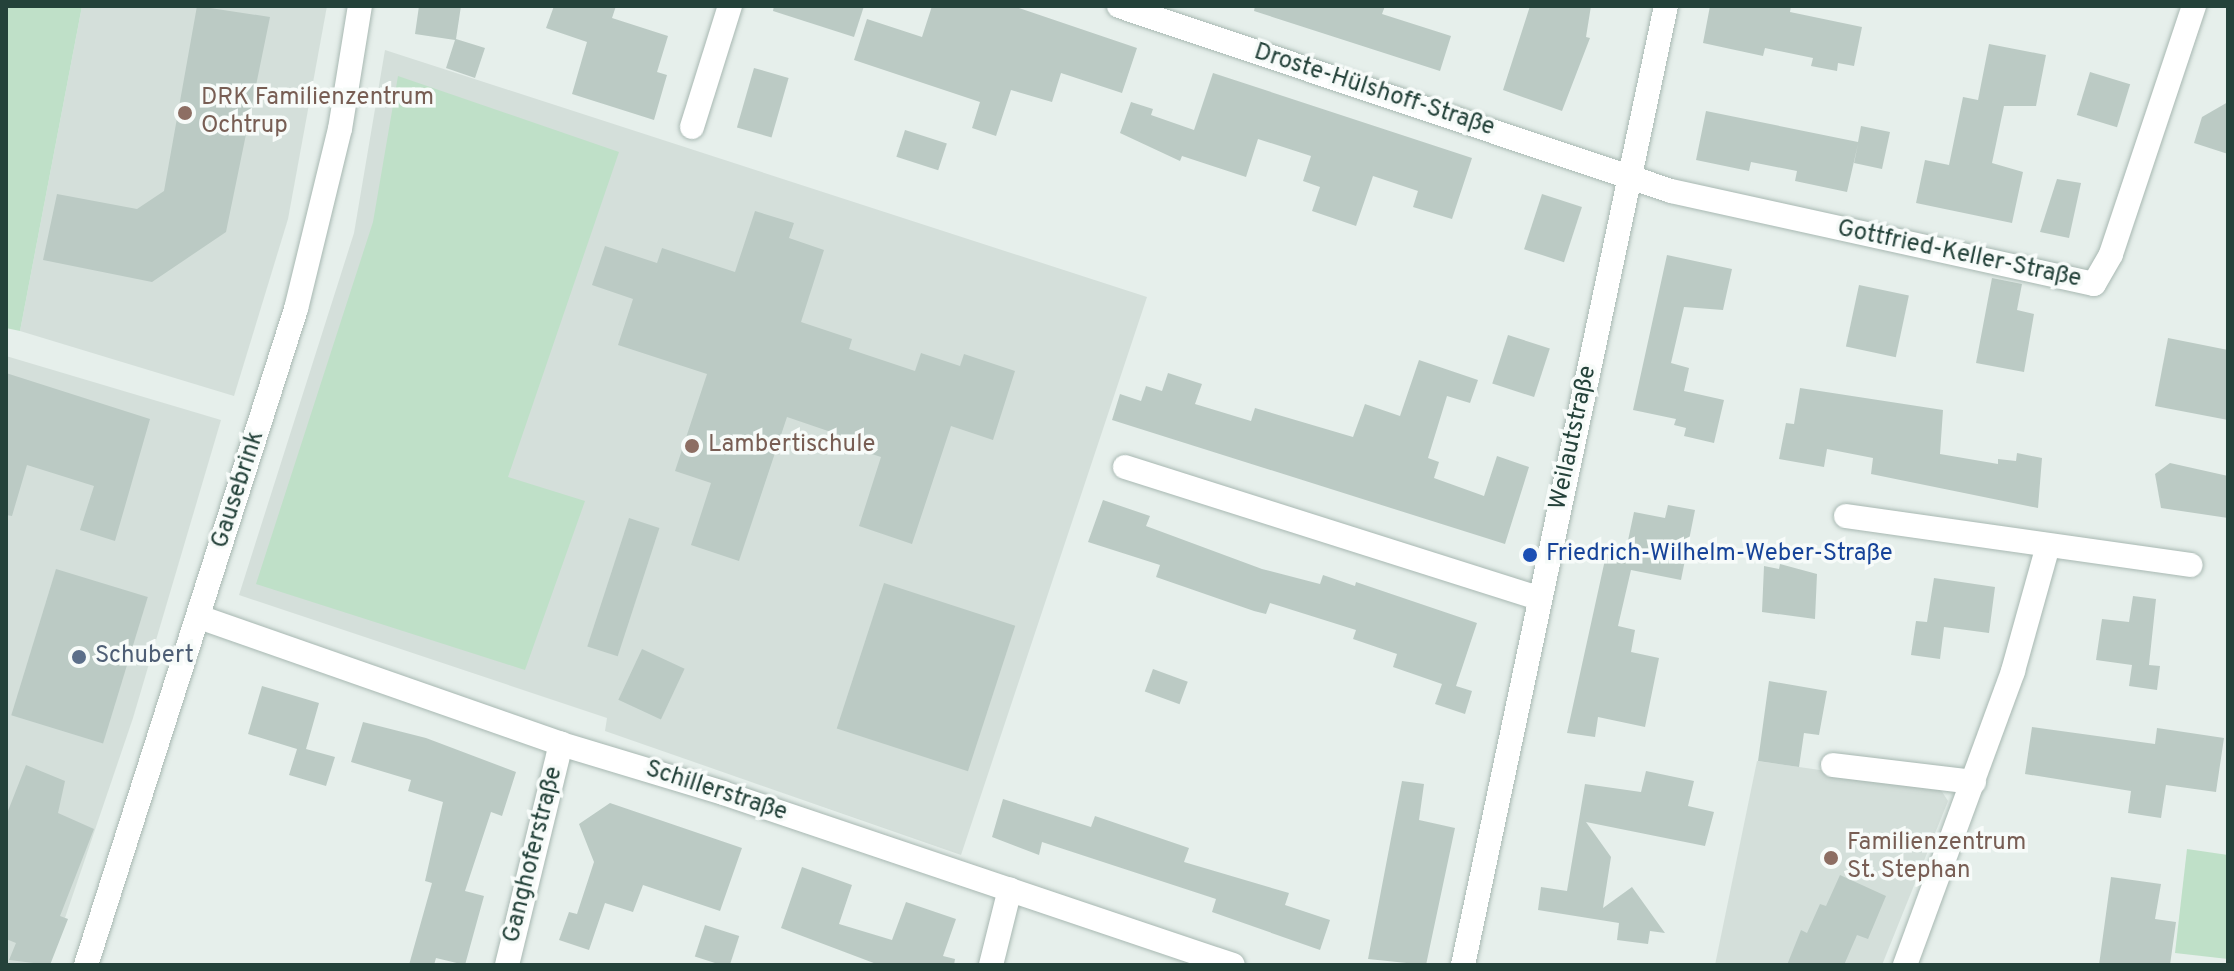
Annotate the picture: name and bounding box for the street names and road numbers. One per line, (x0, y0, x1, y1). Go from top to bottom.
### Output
street label: Droste-Hülshoff-Straße (1250, 39, 1498, 143)
street label: Gottfried-Keller-Straße (1834, 215, 2084, 295)
street label: Weilautstraße (1545, 363, 1603, 513)
street label: Gausebrink (207, 428, 271, 552)
street label: Schillerstraße (642, 756, 790, 828)
street label: Ganghoferstraße (498, 764, 570, 946)

